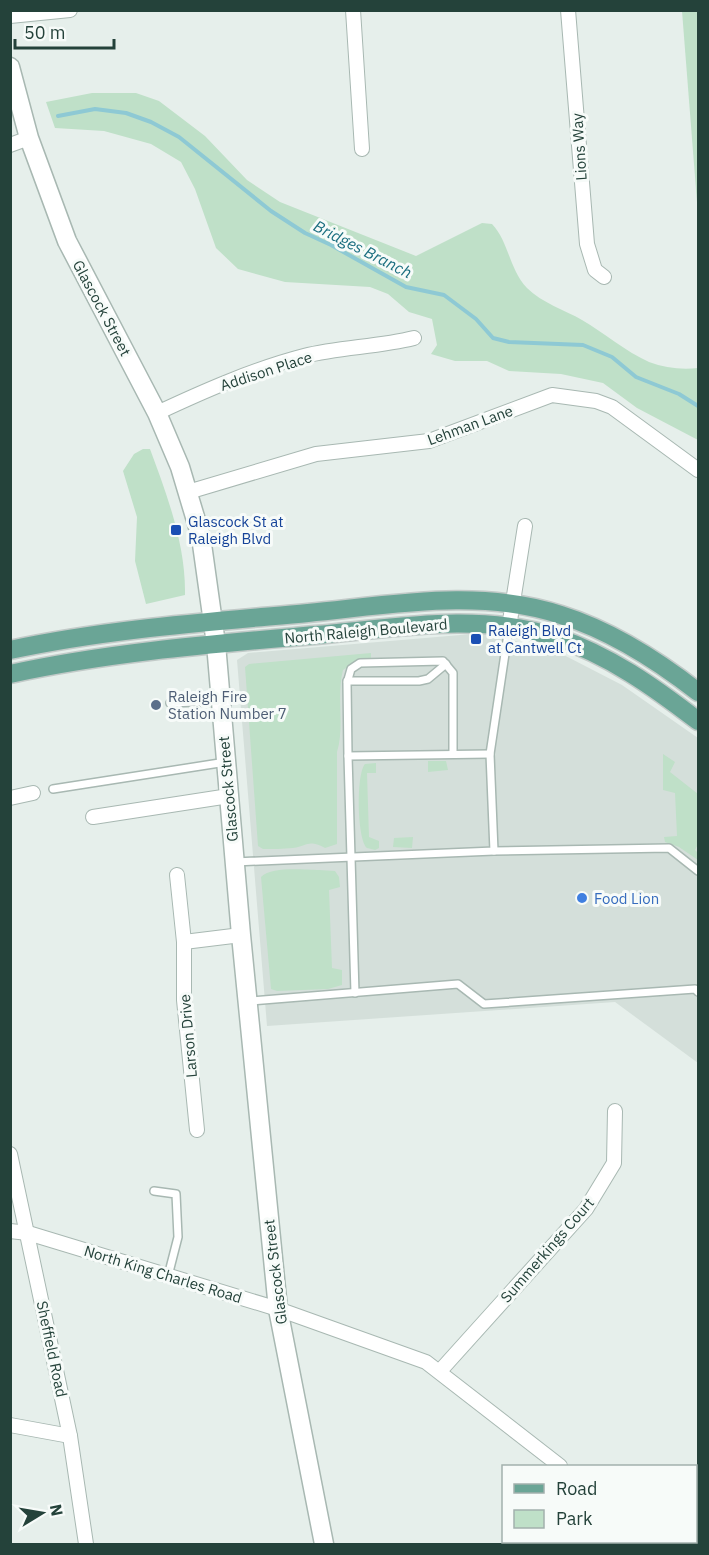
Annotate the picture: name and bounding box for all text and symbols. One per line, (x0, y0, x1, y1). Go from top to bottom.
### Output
scale bar (15, 12, 114, 50)
text: 50 m (24, 21, 66, 44)
street label: Lions Way (567, 112, 591, 181)
water label: Bridges Branch (310, 216, 416, 282)
street label: Glascock Street (69, 257, 135, 359)
street label: Addison Place (218, 347, 314, 395)
street label: Lehman Lane (425, 401, 515, 449)
place label: Glascock St at Raleigh Blvd (188, 512, 283, 548)
marker: Glascock St at Raleigh Blvd (169, 523, 183, 537)
street label: North Raleigh Boulevard (284, 614, 448, 648)
place label: Raleigh Blvd at Cantwell Ct (488, 621, 582, 657)
marker: Raleigh Blvd at Cantwell Ct (469, 632, 483, 646)
place label: Raleigh Fire Station Number 7 (168, 687, 287, 723)
marker: Raleigh Fire Station Number 7 (149, 698, 163, 712)
street label: Glascock Street (214, 735, 242, 843)
place label: Food Lion (594, 889, 659, 908)
marker: Food Lion (575, 891, 589, 905)
street label: Larson Drive (175, 994, 201, 1078)
street label: Summerkings Court (496, 1194, 598, 1306)
street label: Glascock Street (259, 1218, 291, 1326)
street label: North King Charles Road (82, 1241, 244, 1307)
street label: Sheffield Road (33, 1299, 71, 1399)
legend (502, 1465, 697, 1543)
text: Road (556, 1477, 597, 1500)
north arrow (12, 1483, 72, 1543)
text: N (46, 1503, 68, 1518)
text: Park (556, 1507, 593, 1530)

